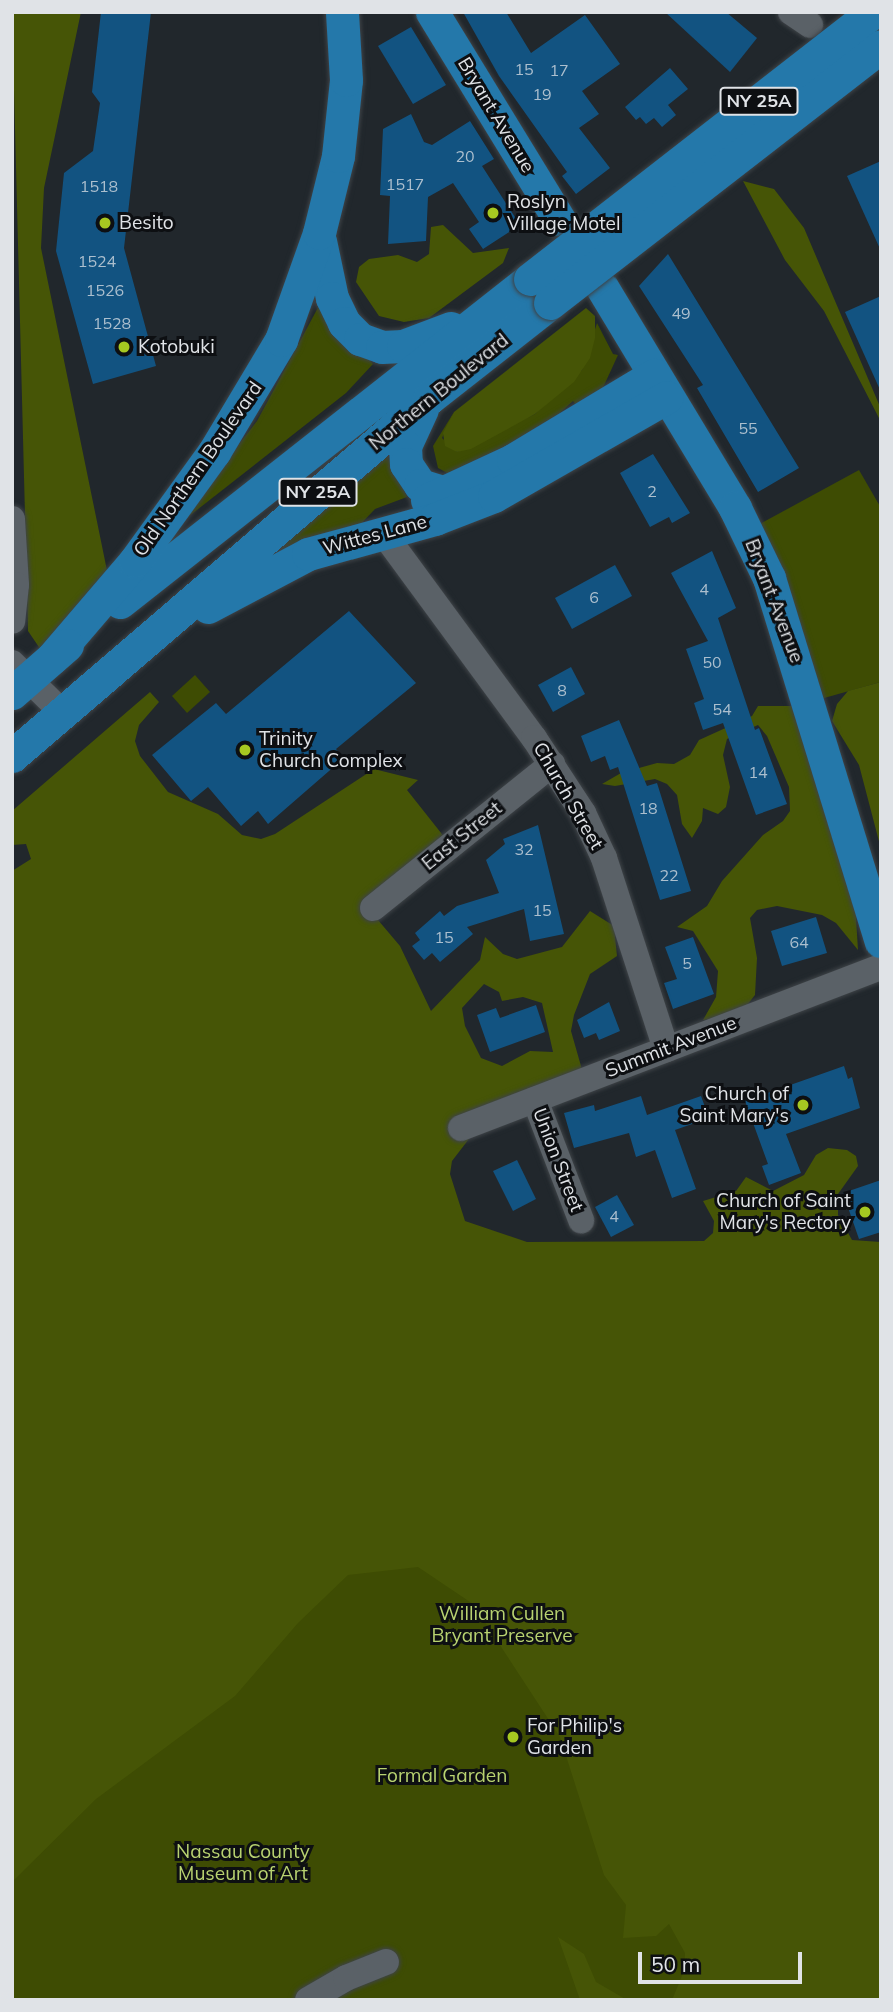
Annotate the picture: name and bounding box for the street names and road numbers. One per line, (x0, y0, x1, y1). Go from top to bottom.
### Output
street label: Bryant Avenue (453, 53, 539, 177)
road number: NY 25A (719, 86, 799, 116)
street label: Northern Boulevard (365, 329, 513, 455)
street label: Old Northern Boulevard (129, 377, 267, 561)
road number: NY 25A (278, 478, 358, 506)
street label: Wittes Lane (321, 510, 429, 560)
street label: Bryant Avenue (740, 536, 808, 666)
street label: Church Street (528, 738, 608, 854)
street label: East Street (418, 797, 506, 875)
street label: Summit Avenue (602, 1012, 740, 1082)
street label: Union Street (528, 1105, 588, 1215)

